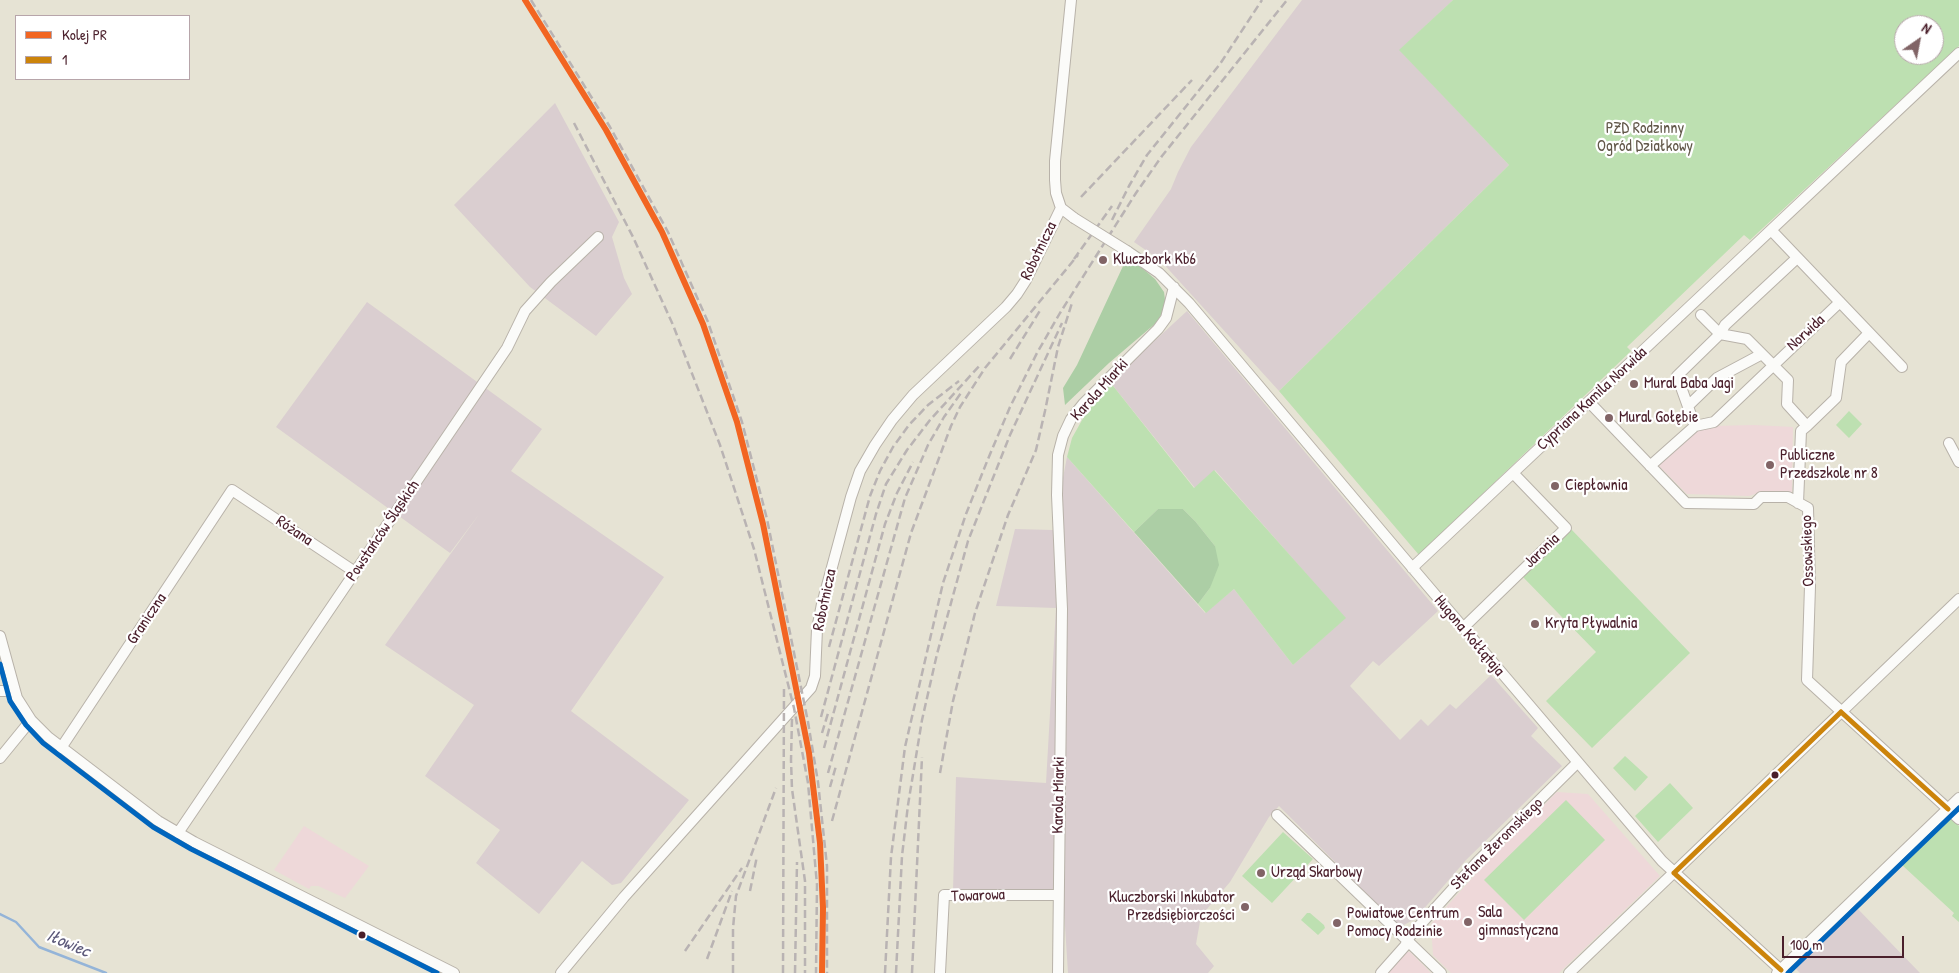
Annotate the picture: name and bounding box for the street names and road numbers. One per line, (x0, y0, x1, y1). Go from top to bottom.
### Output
street label: Robotnicza (1017, 219, 1061, 283)
street label: Norwida (1783, 311, 1829, 355)
street label: Cypriana Kamila Norwida (1533, 343, 1651, 455)
street label: Karola Miarki (1067, 355, 1133, 425)
street label: Powstańców Śląskich (342, 477, 424, 585)
street label: Różana (272, 512, 316, 550)
street label: Ossowskiego (1797, 515, 1819, 587)
street label: Jaronia (1520, 530, 1564, 572)
street label: Robotnicza (809, 567, 841, 633)
street label: Graniczna (123, 590, 171, 648)
street label: Hugona Kołłątaja (1430, 592, 1508, 680)
street label: Karola Miarki (1049, 756, 1069, 834)
street label: Stefana Żeromskiego (1447, 794, 1547, 894)
street label: Towarowa (951, 885, 1005, 907)

